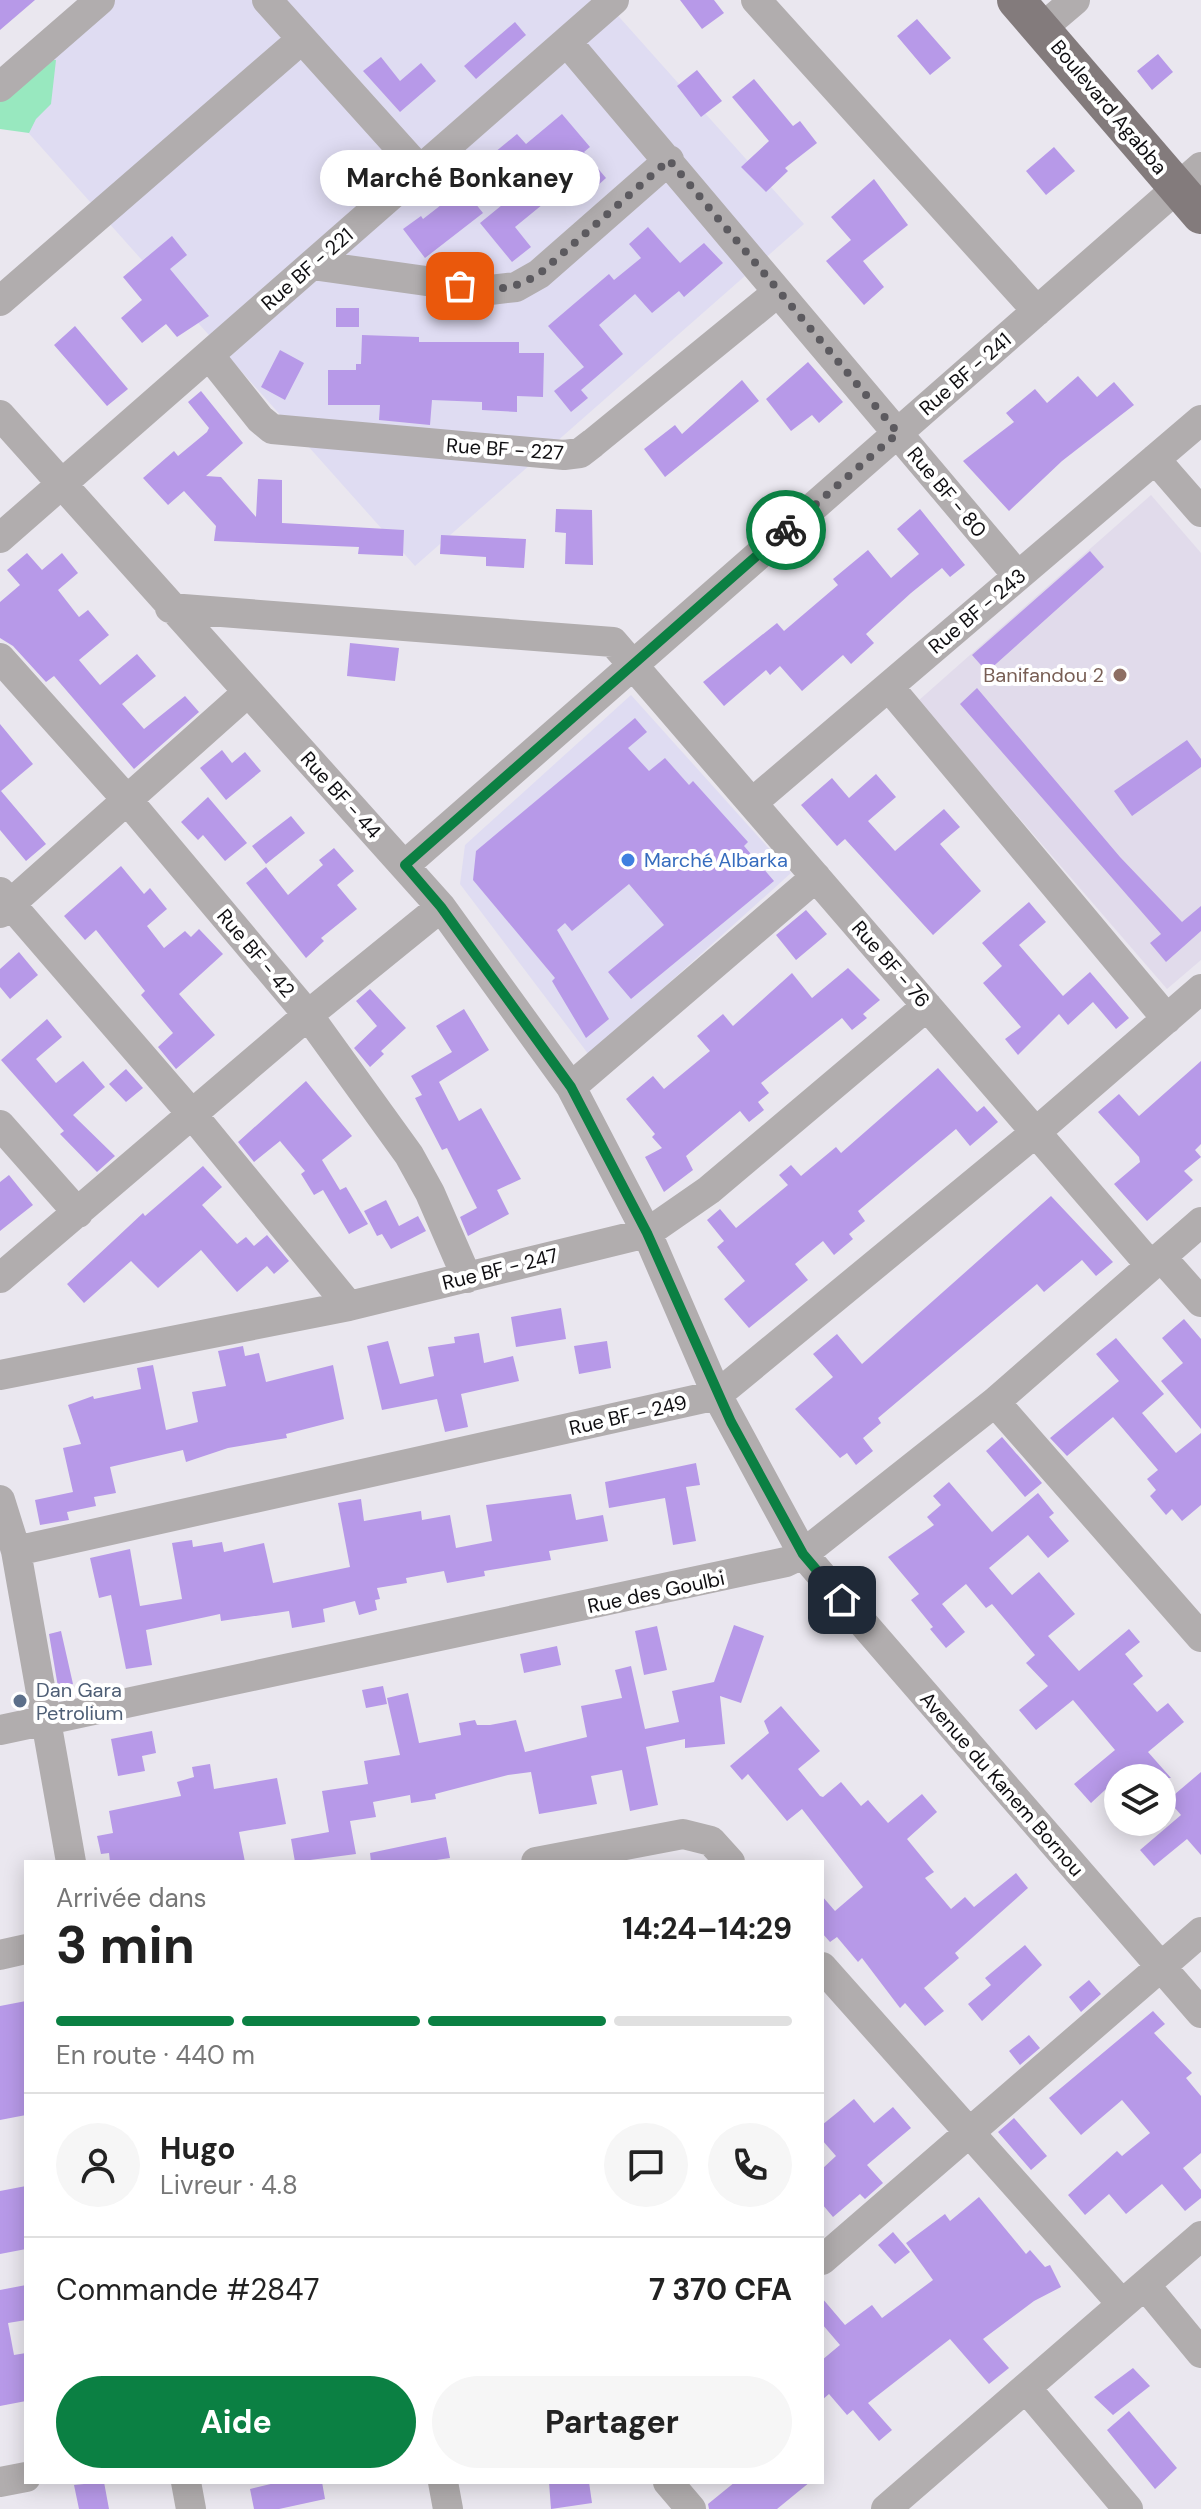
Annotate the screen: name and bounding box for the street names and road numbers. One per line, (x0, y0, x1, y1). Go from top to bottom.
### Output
street label: Boulevard Agabba (1045, 34, 1173, 180)
street label: Rue BF - 221 (256, 222, 358, 316)
street label: Rue BF - 241 (914, 327, 1016, 421)
street label: Rue BF - 227 (445, 432, 565, 466)
street label: Rue BF - 80 (902, 441, 992, 543)
street label: Rue BF - 243 (923, 563, 1031, 659)
street label: Rue BF - 44 (295, 746, 387, 844)
street label: Rue BF - 42 (211, 903, 301, 1003)
street label: Rue BF - 76 (846, 915, 936, 1013)
street label: Rue BF - 247 (439, 1242, 561, 1296)
street label: Rue BF - 249 (567, 1389, 689, 1441)
street label: Rue des Goulbi (585, 1565, 727, 1619)
street label: Avenue du Kanem Bornou (915, 1686, 1089, 1882)

